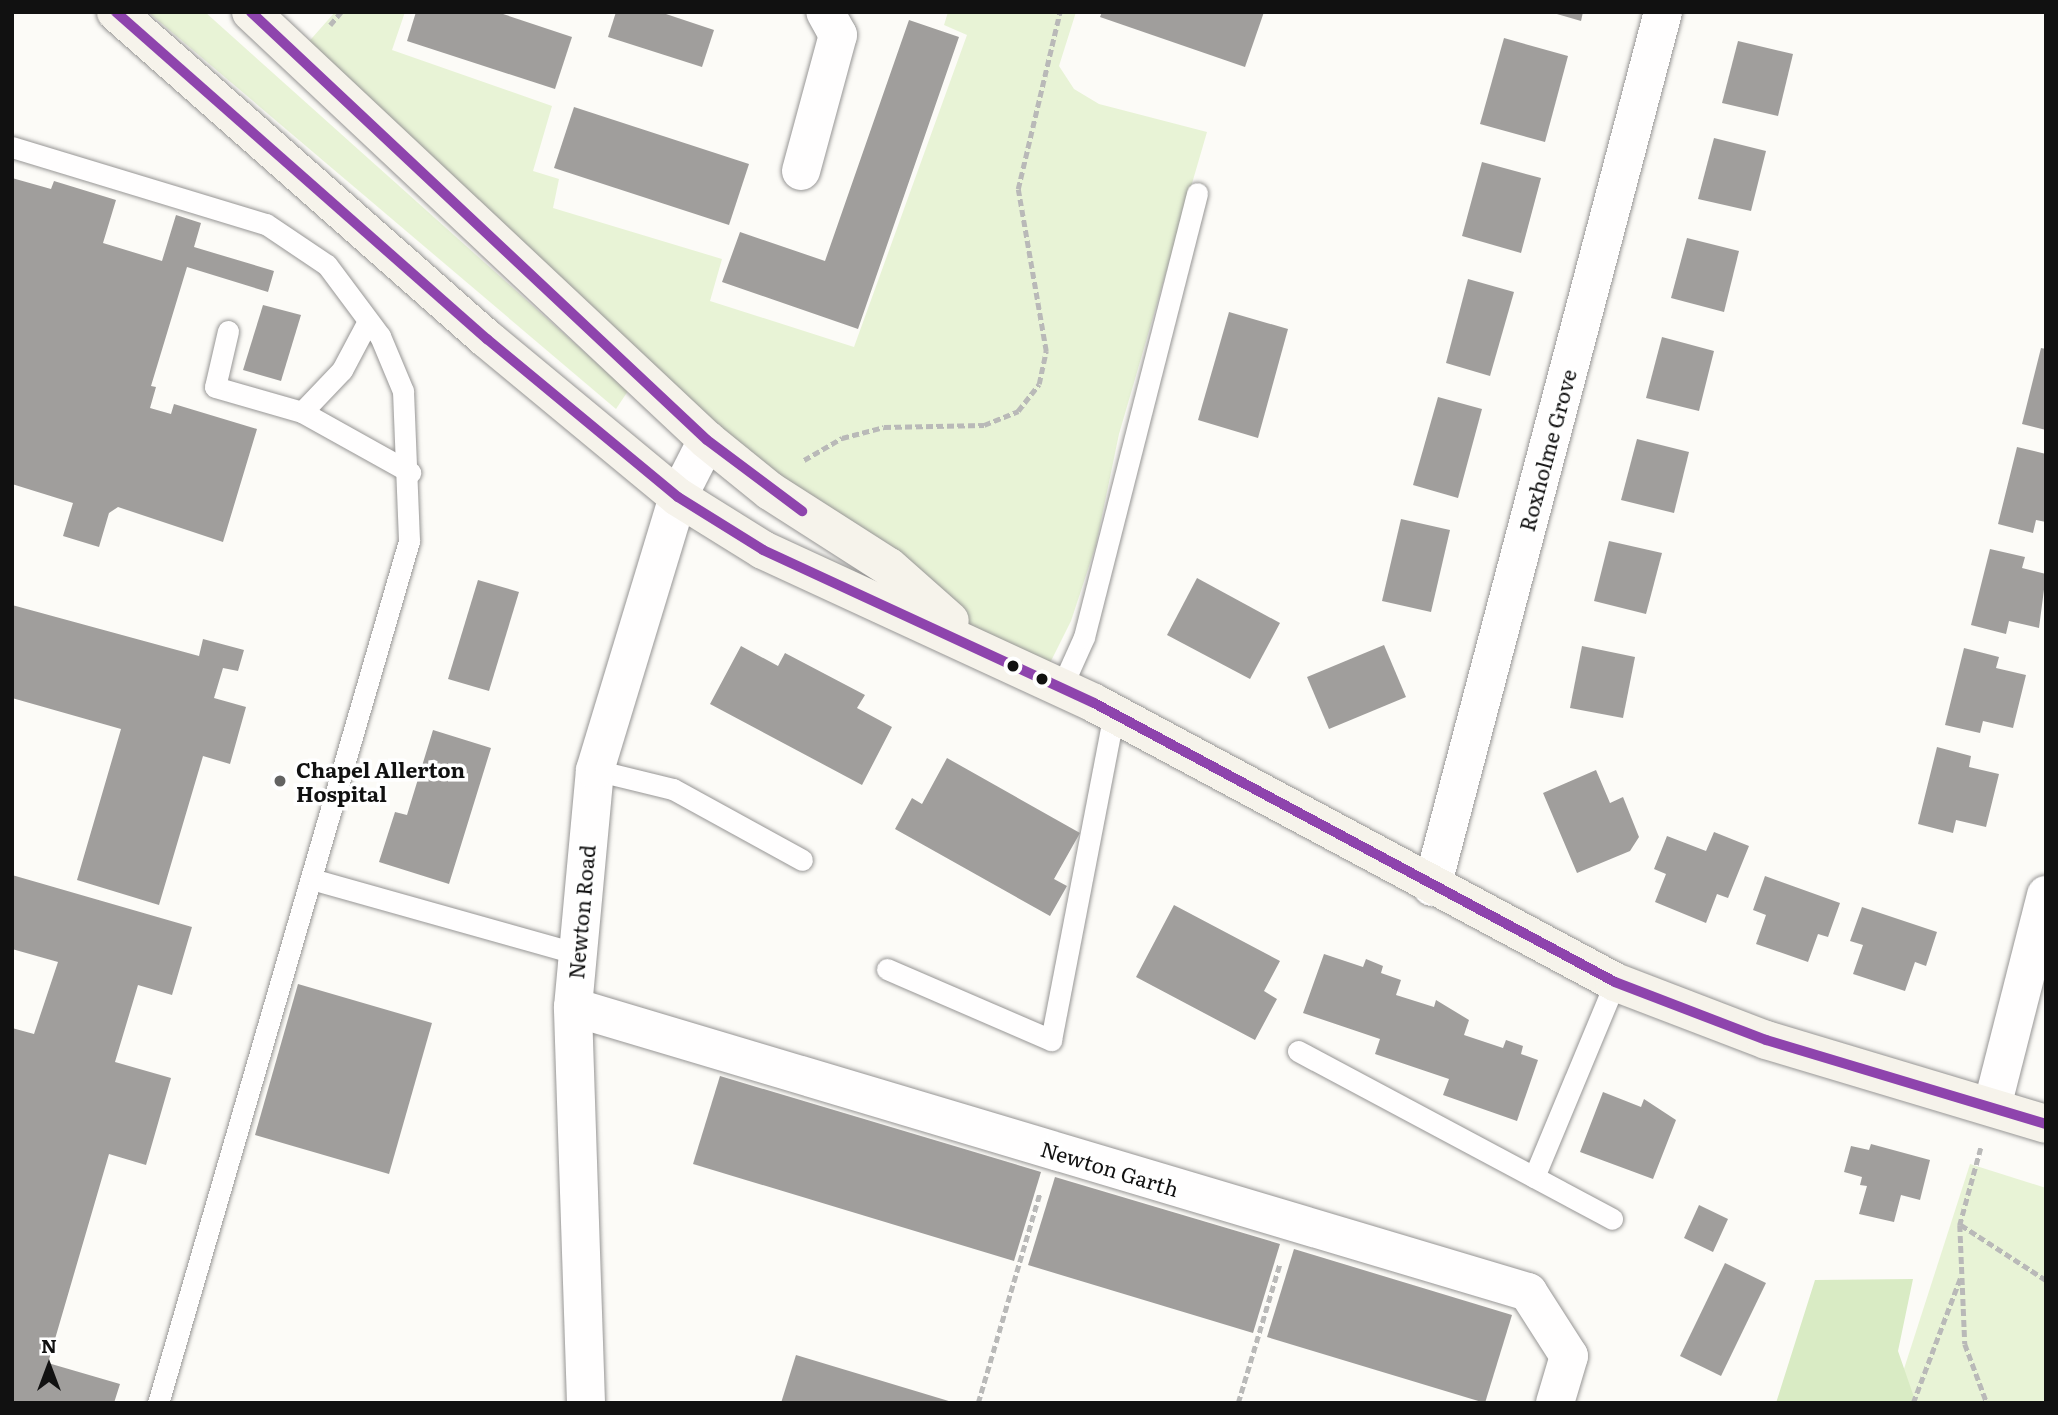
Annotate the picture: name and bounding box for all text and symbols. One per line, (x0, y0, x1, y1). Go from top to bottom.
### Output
street label: Roxholme Grove (1513, 366, 1581, 534)
unlabelled marker (1006, 659, 1020, 673)
unlabelled marker (1035, 672, 1049, 686)
place label: Chapel Allerton Hospital (296, 756, 465, 806)
marker: Chapel Allerton Hospital (270, 771, 290, 791)
street label: Newton Road (563, 844, 599, 980)
street label: Newton Garth (1038, 1135, 1182, 1201)
north arrow (14, 1331, 84, 1401)
text: N (41, 1331, 57, 1359)

